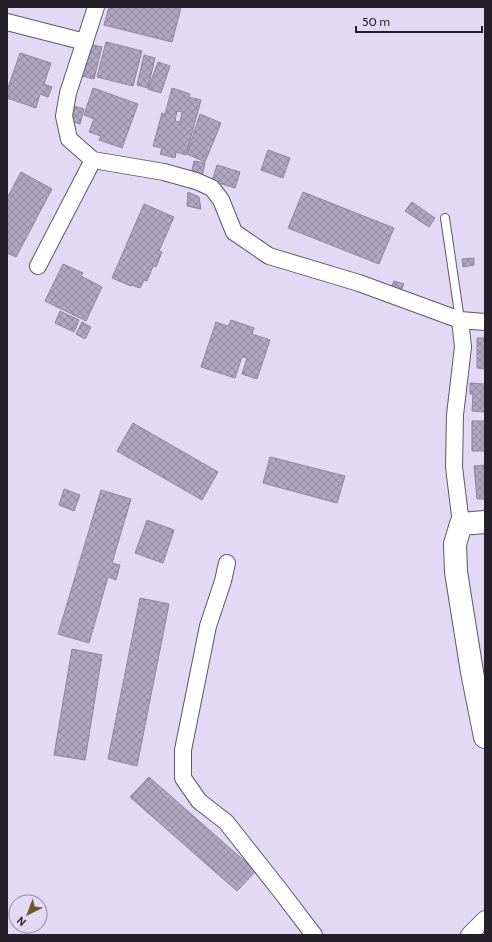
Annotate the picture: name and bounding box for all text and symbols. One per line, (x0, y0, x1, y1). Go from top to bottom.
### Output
scale bar (356, 8, 482, 34)
text: 50 m (362, 14, 390, 29)
north arrow (8, 894, 48, 934)
text: N (14, 914, 29, 929)

